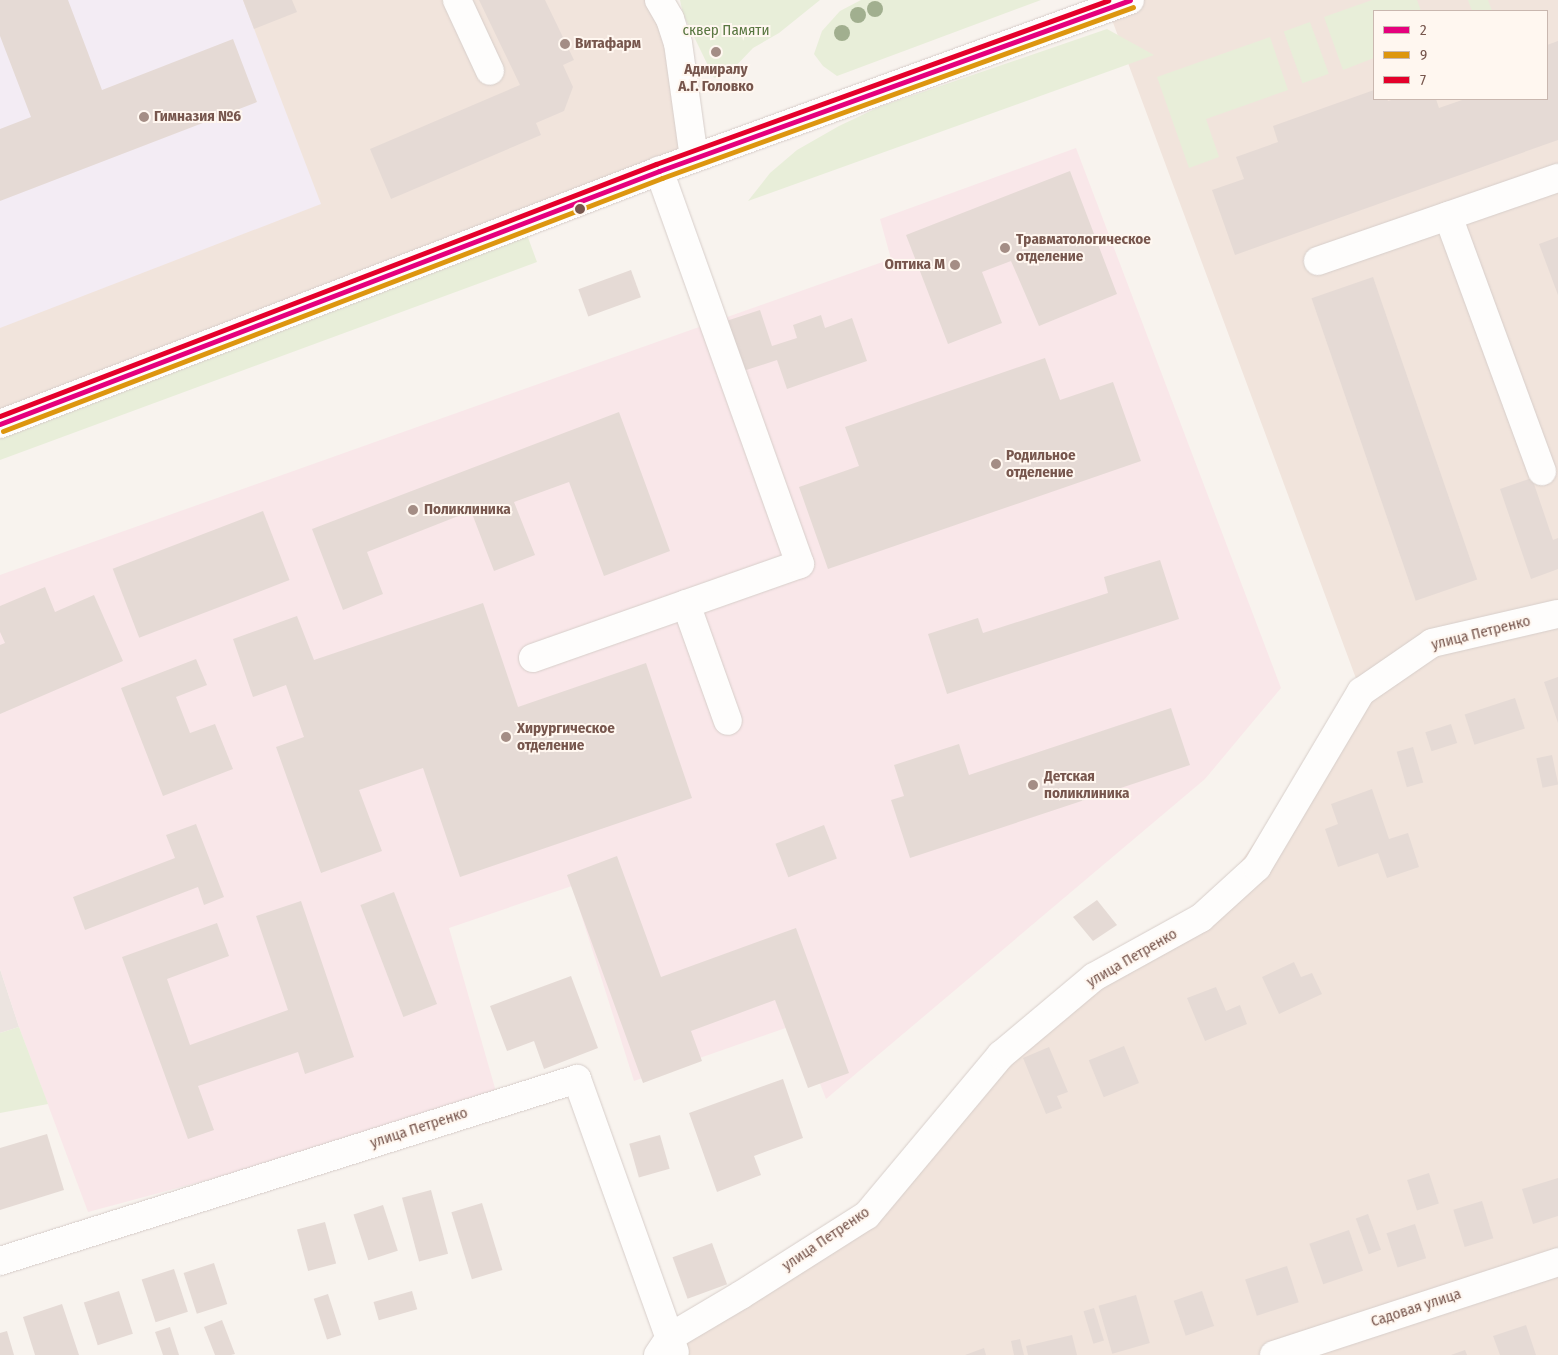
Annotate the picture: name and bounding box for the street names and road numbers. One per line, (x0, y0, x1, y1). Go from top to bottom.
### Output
street label: улица Петренко (1430, 612, 1532, 654)
street label: улица Петренко (1084, 925, 1180, 991)
street label: улица Петренко (368, 1104, 470, 1152)
street label: улица Петренко (779, 1203, 873, 1275)
street label: Садовая улица (1369, 1285, 1463, 1331)

